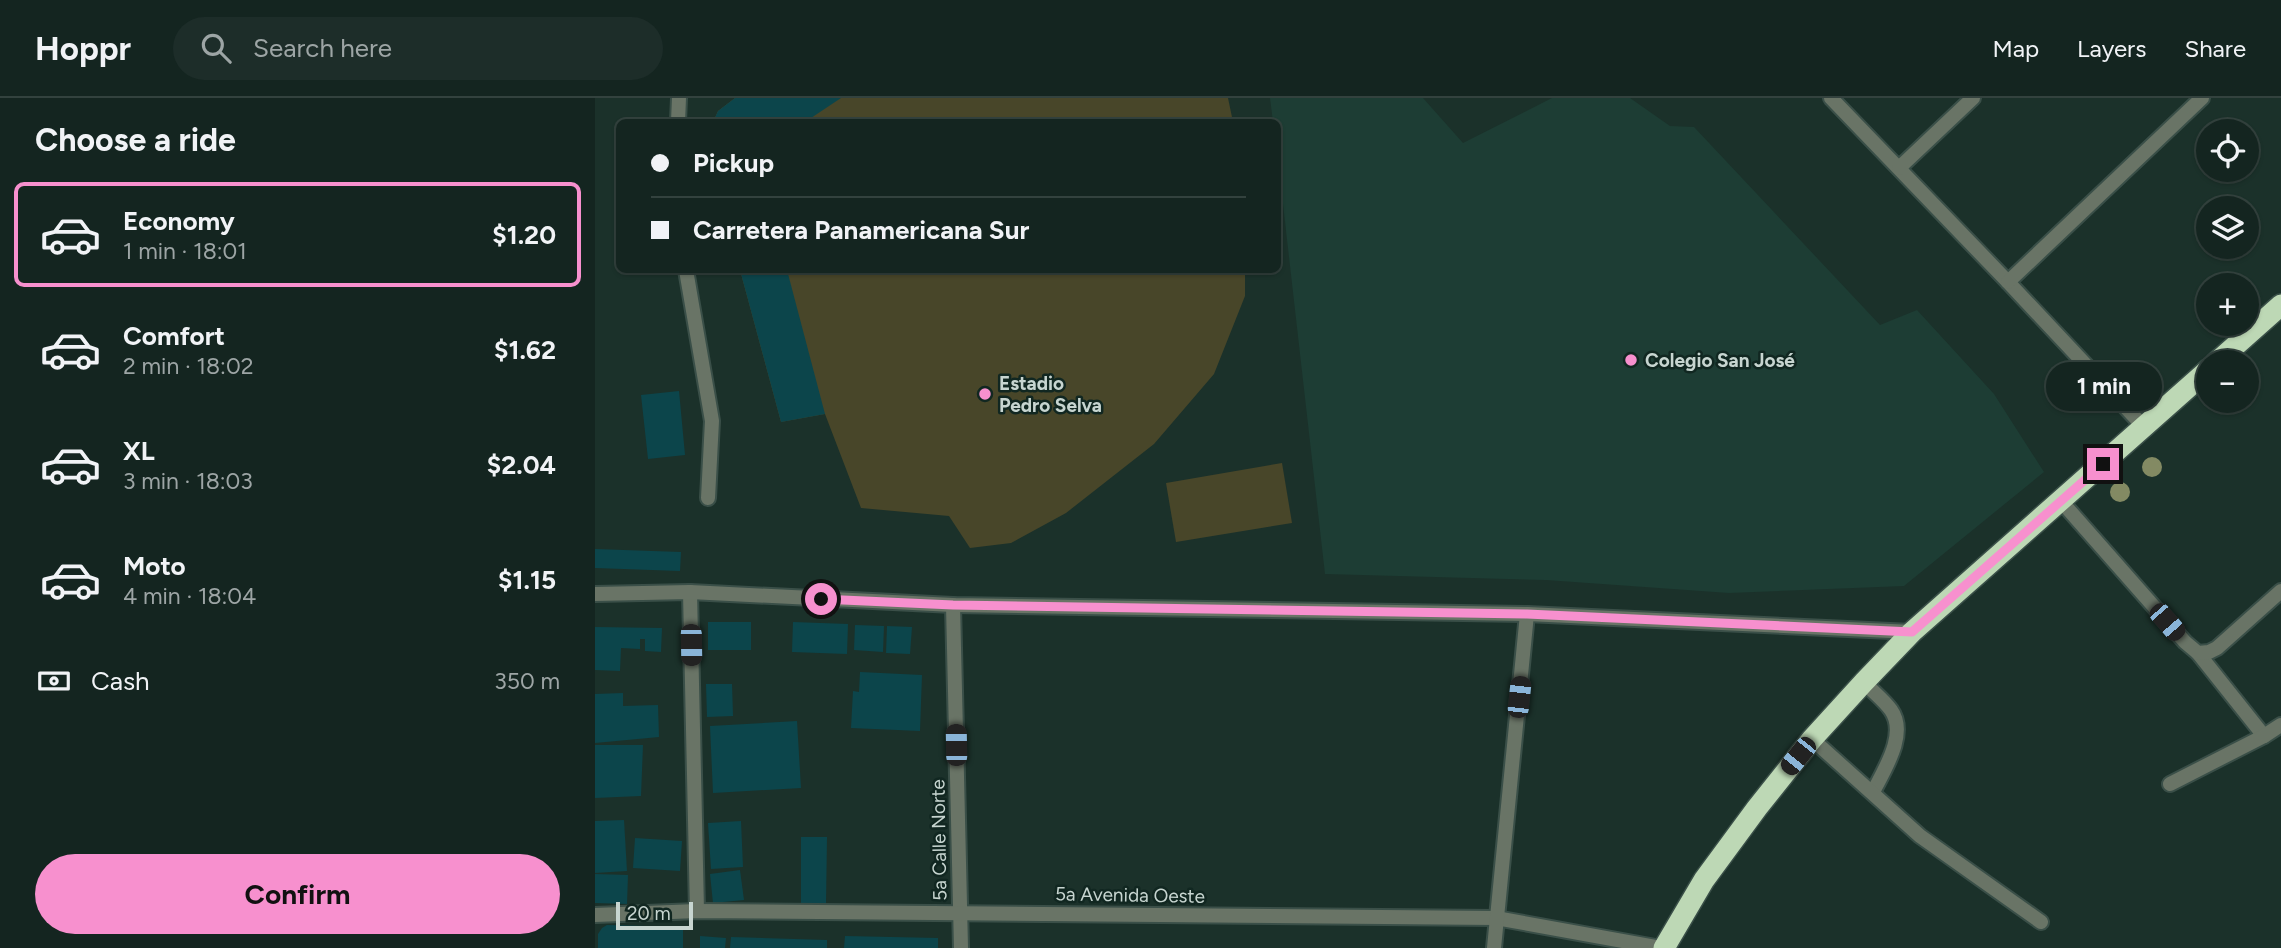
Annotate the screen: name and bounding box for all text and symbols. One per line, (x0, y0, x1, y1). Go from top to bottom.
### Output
search box (173, 17, 663, 80)
text: Hoppr (35, 29, 131, 68)
icon: search (197, 29, 235, 67)
text: Search here (253, 32, 392, 64)
text: Map (1992, 34, 2039, 63)
text: Layers (2077, 34, 2146, 63)
text: Share (2184, 34, 2246, 63)
map controls (2196, 119, 2259, 413)
button: locate (2196, 119, 2259, 182)
text: Choose a ride (35, 121, 236, 159)
text: Pickup (693, 147, 774, 179)
button: layers (2196, 196, 2259, 259)
icon: car (39, 203, 102, 266)
text: Economy (123, 205, 235, 237)
text: Carretera Panamericana Sur (693, 214, 1029, 246)
text: $1.20 (492, 219, 556, 251)
text: 1 min · 18:01 (123, 237, 247, 265)
button: + (2196, 273, 2259, 336)
icon: car (39, 318, 102, 381)
text: Comfort (123, 320, 225, 352)
text: $1.62 (494, 334, 556, 366)
place label: Colegio San José (1645, 349, 1795, 372)
button: − (2196, 350, 2259, 413)
text: 2 min · 18:02 (123, 352, 254, 380)
marker: Colegio San José (1623, 352, 1639, 368)
callout: 1 min (2045, 362, 2161, 412)
place label: Estadio Pedro Selva (999, 372, 1102, 417)
text: 1 min (2077, 372, 2131, 400)
marker: Estadio Pedro Selva (977, 386, 993, 402)
icon: car (39, 433, 102, 496)
text: XL (123, 435, 155, 467)
route end (2087, 448, 2119, 480)
text: $2.04 (487, 449, 556, 481)
text: 3 min · 18:03 (123, 467, 253, 495)
icon: car (39, 548, 102, 611)
text: Moto (123, 550, 186, 582)
text: $1.15 (498, 564, 556, 596)
text: 4 min · 18:04 (123, 582, 256, 610)
route start (805, 583, 837, 615)
car (2146, 599, 2189, 645)
car (681, 624, 702, 666)
icon: cash (35, 662, 73, 700)
text: Cash (91, 665, 150, 697)
text: 350 m (494, 667, 560, 695)
car (1507, 675, 1532, 719)
car (946, 724, 967, 766)
car (1777, 733, 1820, 779)
street label: 5a Calle Norte (926, 779, 952, 901)
button: Confirm (35, 854, 560, 934)
street label: 5a Avenida Oeste (1055, 882, 1205, 908)
scale bar (616, 899, 693, 931)
text: 20 m (627, 902, 671, 925)

